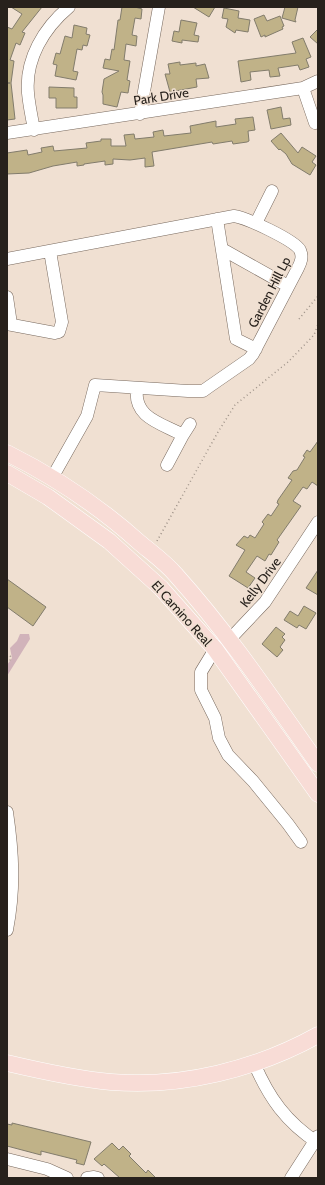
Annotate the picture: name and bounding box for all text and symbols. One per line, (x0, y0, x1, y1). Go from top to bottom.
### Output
street label: Park Drive (132, 84, 190, 108)
street label: Garden Hill Lp (244, 254, 294, 330)
street label: Kelly Drive (236, 554, 284, 610)
street label: El Camino Real (148, 577, 216, 649)

